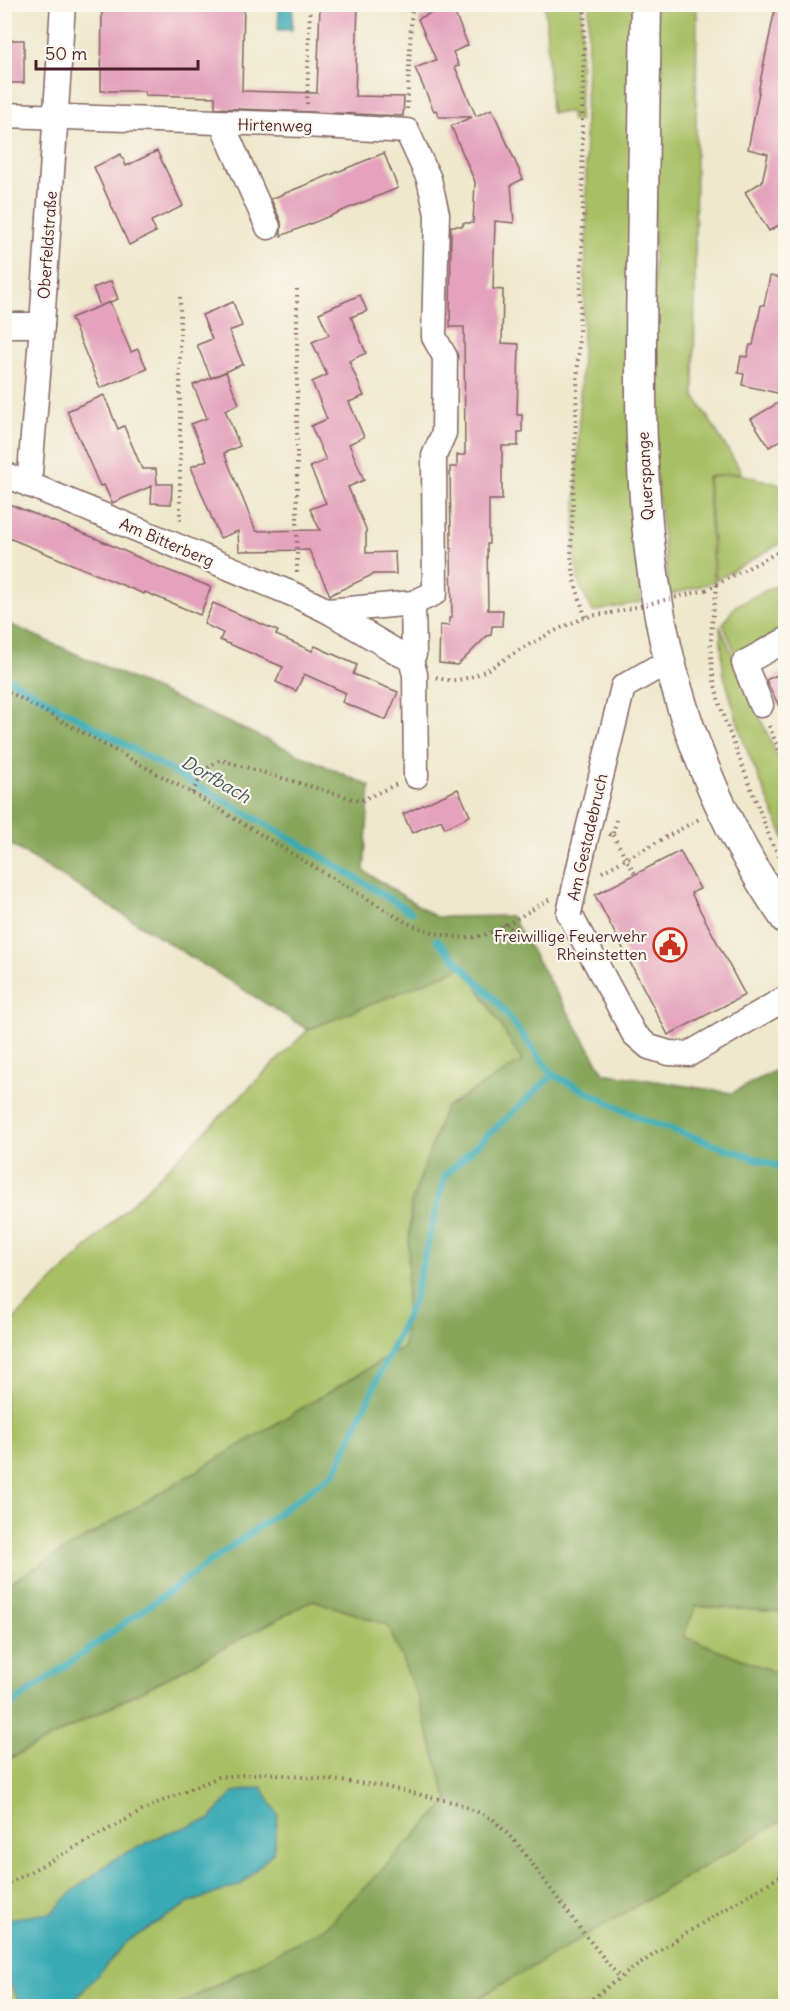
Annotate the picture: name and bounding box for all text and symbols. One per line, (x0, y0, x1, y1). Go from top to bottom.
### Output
scale bar (36, 33, 198, 71)
text: 50 m (45, 42, 87, 65)
street label: Hirtenweg (237, 114, 313, 136)
street label: Oberfeldstraße (33, 190, 61, 300)
street label: Querspange (633, 431, 657, 521)
street label: Am Bitterberg (117, 513, 217, 571)
water label: Dorfbach (177, 750, 255, 808)
street label: Am Gestadebruch (563, 771, 611, 903)
place label: Freiwillige Feuerwehr Rheinstetten (494, 926, 647, 964)
public building icon: Freiwillige Feuerwehr Rheinstetten (652, 927, 688, 963)

